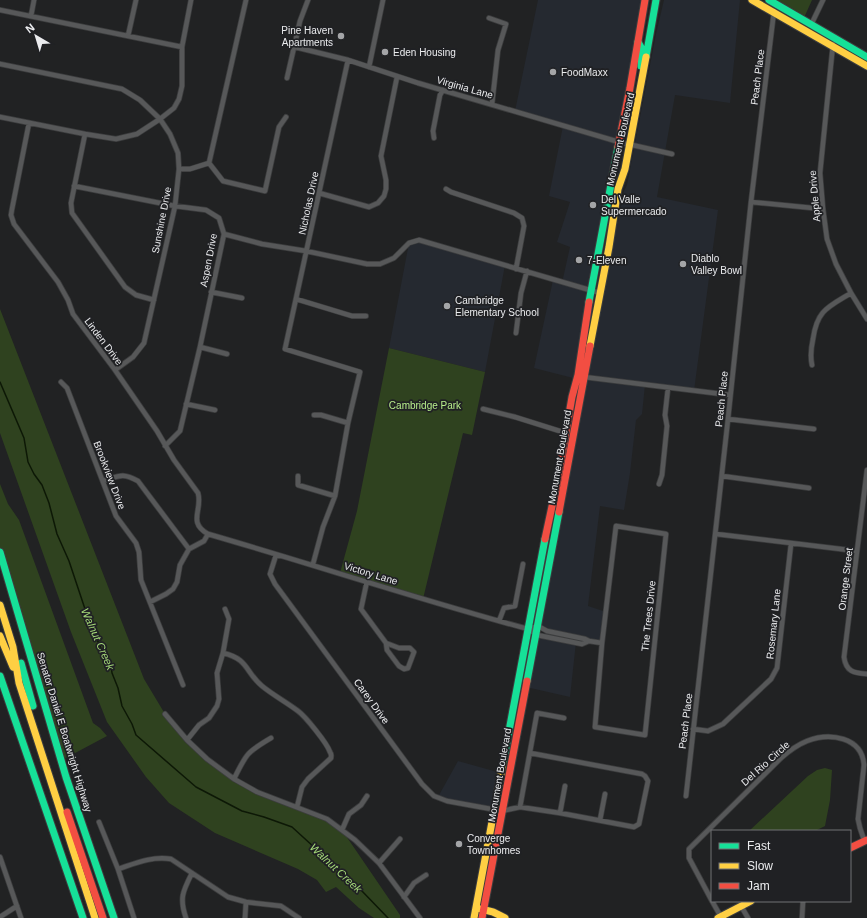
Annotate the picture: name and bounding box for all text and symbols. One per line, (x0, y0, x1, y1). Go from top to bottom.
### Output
north arrow (16, 16, 56, 56)
text: N (23, 21, 37, 35)
place label: Pine Haven Apartments (281, 25, 333, 48)
marker: Pine Haven Apartments (336, 31, 346, 41)
marker: Eden Housing (380, 47, 390, 57)
place label: Eden Housing (393, 47, 456, 58)
street label: Peach Place (749, 48, 766, 106)
marker: FoodMaxx (548, 67, 558, 77)
place label: FoodMaxx (561, 67, 608, 78)
street label: Virginia Lane (435, 74, 495, 101)
street label: Monument Boulevard (604, 92, 637, 187)
street label: Apple Drive (807, 169, 822, 222)
street label: Nicholas Drive (296, 170, 321, 236)
street label: Sunshine Drive (150, 185, 173, 254)
place label: Del Valle Supermercado (601, 194, 667, 217)
marker: Del Valle Supermercado (588, 200, 598, 210)
street label: Aspen Drive (198, 232, 219, 288)
place label: Diablo Valley Bowl (691, 253, 742, 276)
marker: 7-Eleven (574, 255, 584, 265)
place label: 7-Eleven (587, 255, 626, 266)
marker: Diablo Valley Bowl (678, 259, 688, 269)
place label: Cambridge Elementary School (455, 295, 539, 318)
marker: Cambridge Elementary School (442, 301, 452, 311)
street label: Linden Drive (82, 316, 125, 367)
street label: Peach Place (713, 370, 730, 428)
park label: Cambridge Park (389, 400, 462, 411)
street label: Monument Boulevard (546, 409, 573, 505)
street label: Brookview Drive (91, 439, 128, 511)
street label: Orange Street (836, 547, 855, 611)
street label: Victory Lane (343, 560, 399, 587)
street label: The Trees Drive (639, 580, 658, 652)
street label: Rosemary Lane (764, 588, 783, 660)
water label: Walnut Creek (79, 606, 117, 672)
street label: Senator Daniel E Boatwright Highway (35, 651, 94, 813)
street label: Carey Drive (352, 677, 392, 726)
street label: Peach Place (677, 692, 694, 750)
street label: Monument Boulevard (486, 727, 513, 823)
street label: Del Rio Circle (739, 739, 792, 788)
legend (711, 830, 851, 902)
place label: Converge Townhomes (467, 833, 520, 856)
marker: Converge Townhomes (454, 839, 464, 849)
text: Fast (747, 839, 771, 853)
water label: Walnut Creek (308, 841, 365, 895)
text: Slow (747, 859, 773, 873)
text: Jam (747, 879, 770, 893)

